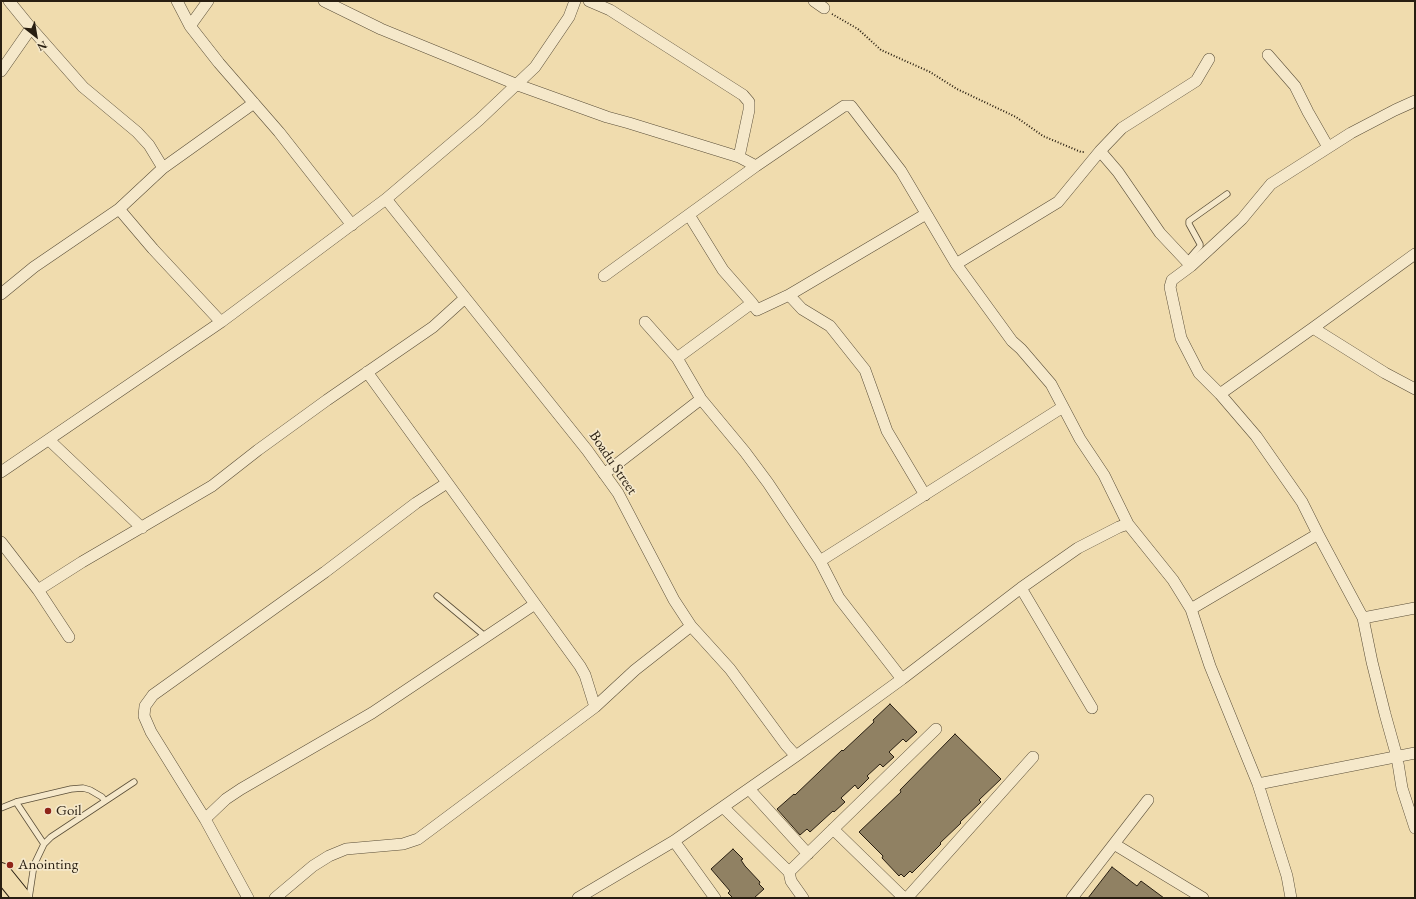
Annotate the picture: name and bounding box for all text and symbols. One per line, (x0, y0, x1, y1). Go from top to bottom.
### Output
north arrow (16, 16, 56, 56)
text: N (35, 38, 50, 55)
street label: Boadu Street (585, 428, 641, 498)
place label: Goil (56, 802, 82, 820)
marker: Goil (43, 806, 53, 816)
place label: Anointing (18, 856, 78, 874)
marker: Anointing (5, 860, 15, 870)

